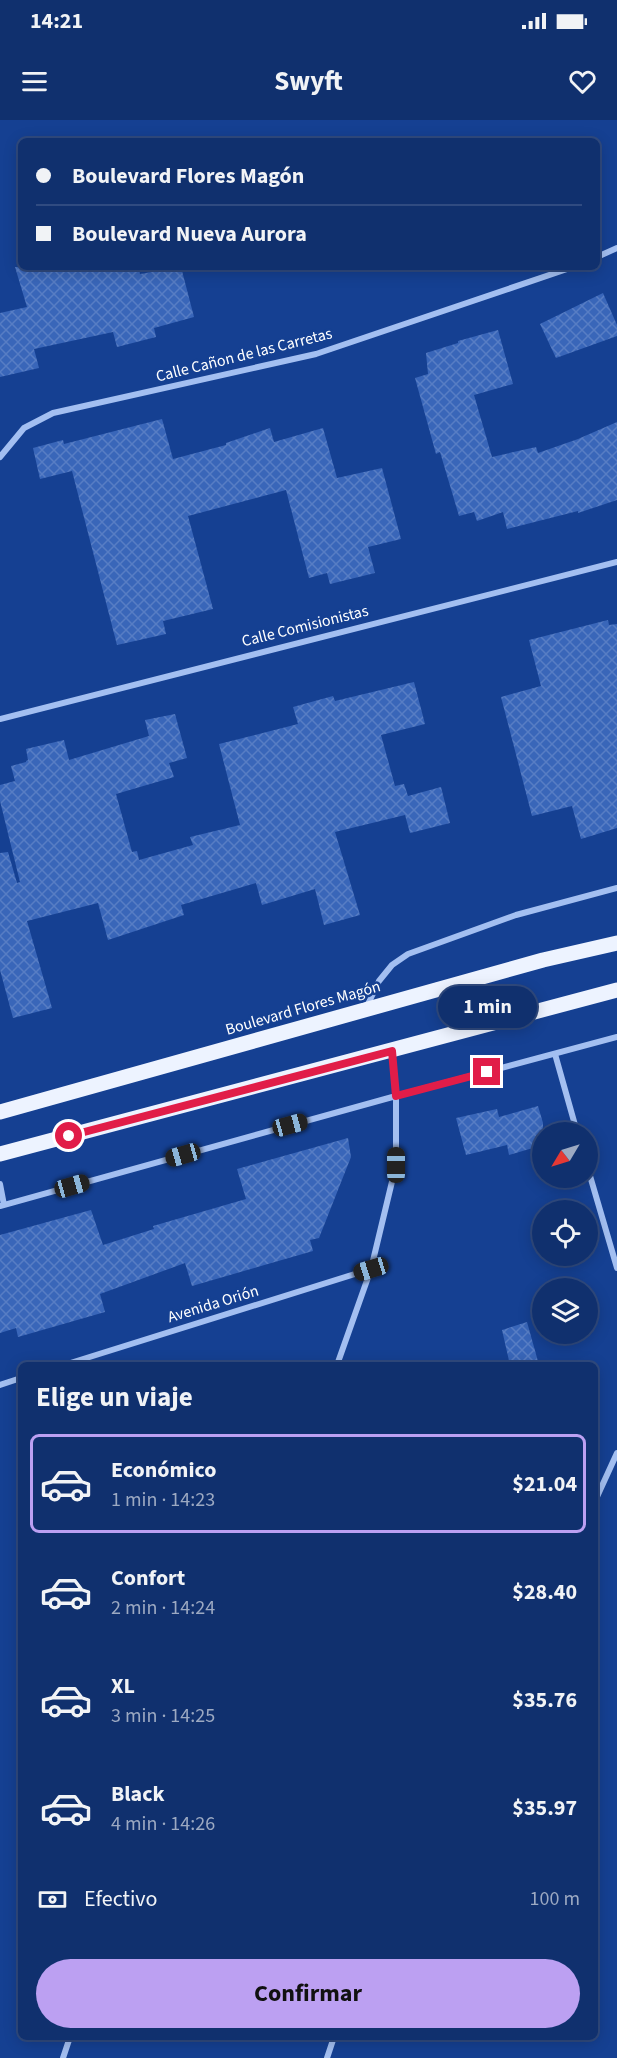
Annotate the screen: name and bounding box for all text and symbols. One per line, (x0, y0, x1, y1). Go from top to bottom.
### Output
text: 14:21 (30, 5, 83, 37)
text: Swyft (274, 62, 343, 101)
icon: menu (18, 65, 51, 98)
icon: heart (566, 65, 599, 98)
text: Boulevard Flores Magón (72, 160, 304, 192)
text: Boulevard Nueva Aurora (72, 218, 307, 250)
street label: Calle Cañon de las Carretas (154, 322, 335, 388)
street label: Calle Comisionistas (239, 600, 371, 652)
street label: Boulevard Flores Magón (223, 975, 383, 1041)
callout: 1 min (438, 985, 536, 1027)
text: 1 min (463, 993, 512, 1021)
route end (473, 1058, 500, 1085)
car (270, 1112, 310, 1138)
route start (55, 1122, 82, 1149)
north arrow (532, 1122, 598, 1188)
map controls (532, 1122, 598, 1344)
car (163, 1141, 203, 1169)
car (387, 1147, 405, 1183)
car (52, 1172, 92, 1200)
button: locate (532, 1200, 598, 1266)
car (351, 1255, 391, 1283)
button: layers (532, 1278, 598, 1344)
street label: Avenida Orión (165, 1280, 261, 1328)
text: Elige un viaje (36, 1378, 193, 1417)
text: Económico (111, 1454, 216, 1486)
icon: car (39, 1457, 93, 1511)
text: $21.04 (512, 1468, 577, 1500)
text: 1 min · 14:23 (111, 1486, 215, 1514)
text: Confort (111, 1562, 185, 1594)
icon: car (39, 1565, 93, 1619)
text: $28.40 (512, 1576, 577, 1608)
text: 2 min · 14:24 (111, 1594, 215, 1622)
text: XL (111, 1670, 135, 1702)
icon: car (39, 1673, 93, 1727)
text: $35.76 (512, 1684, 577, 1716)
text: 3 min · 14:25 (111, 1702, 215, 1730)
text: Black (111, 1778, 165, 1810)
icon: car (39, 1781, 93, 1835)
text: $35.97 (512, 1792, 577, 1824)
text: 4 min · 14:26 (111, 1810, 215, 1838)
icon: cash (36, 1883, 69, 1916)
text: Efectivo (84, 1883, 158, 1915)
text: 100 m (530, 1885, 580, 1913)
button: Confirmar (36, 1959, 580, 2028)

